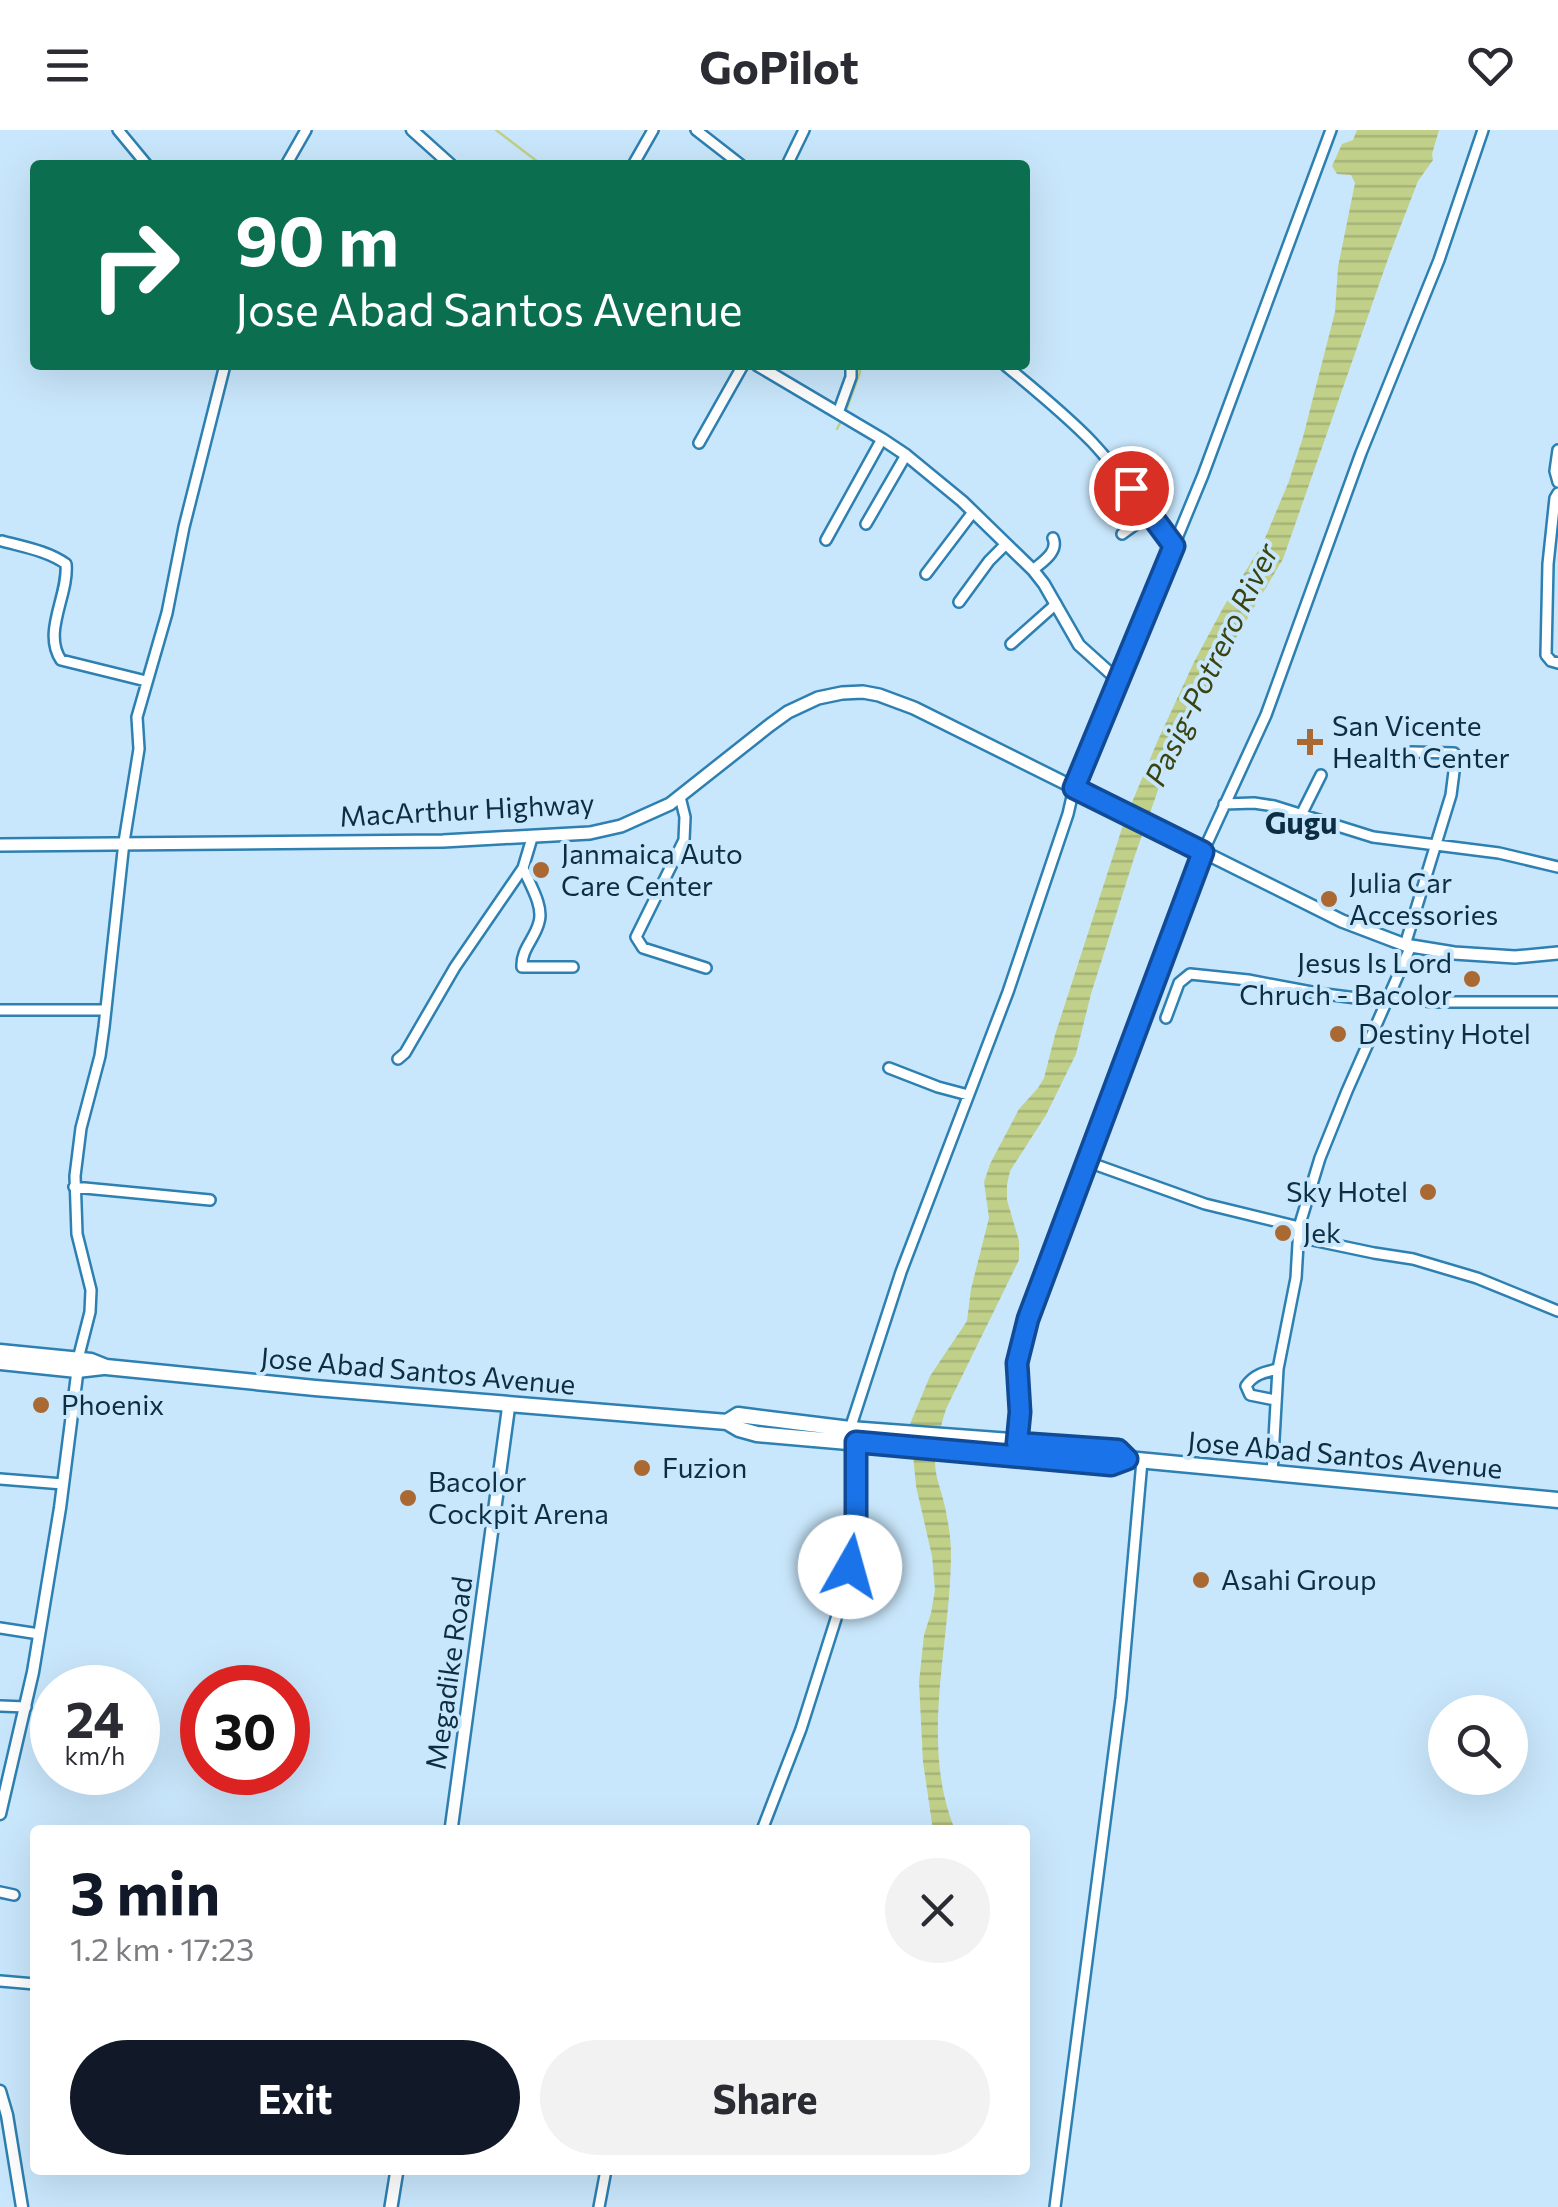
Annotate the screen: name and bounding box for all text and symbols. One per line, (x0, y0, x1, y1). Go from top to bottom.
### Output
icon: menu (40, 38, 95, 93)
text: GoPilot (699, 38, 859, 93)
icon: heart (1463, 38, 1518, 93)
text: 90 m (235, 195, 399, 280)
icon: right (70, 200, 200, 330)
text: Jose Abad Santos Avenue (235, 280, 743, 335)
pin (1089, 446, 1174, 531)
icon: arrive (1104, 461, 1159, 516)
water label: Pasig-Potrero River (1135, 536, 1285, 791)
place label: San Vicente Health Center (1332, 708, 1510, 774)
marker: San Vicente Health Center (1297, 729, 1323, 755)
street label: MacArthur Highway (339, 785, 595, 833)
district label: Gugu (1265, 803, 1337, 840)
place label: Janmaica Auto Care Center (561, 836, 743, 902)
marker: Janmaica Auto Care Center (530, 859, 552, 881)
place label: Julia Car Accessories (1349, 865, 1498, 931)
marker: Julia Car Accessories (1318, 888, 1340, 910)
place label: Jesus Is Lord Chruch - Bacolor (1239, 945, 1452, 1011)
marker: Jesus Is Lord Chruch - Bacolor (1461, 968, 1483, 990)
place label: Destiny Hotel (1358, 1016, 1531, 1050)
marker: Destiny Hotel (1327, 1023, 1349, 1045)
place label: Sky Hotel (1286, 1174, 1408, 1208)
marker: Sky Hotel (1417, 1181, 1439, 1203)
place label: Jek (1303, 1215, 1341, 1249)
marker: Jek (1272, 1222, 1294, 1244)
street label: Jose Abad Santos Avenue (259, 1339, 577, 1401)
place label: Phoenix (61, 1387, 164, 1421)
marker: Phoenix (30, 1394, 52, 1416)
street label: Jose Abad Santos Avenue (1186, 1423, 1504, 1485)
place label: Fuzion (662, 1450, 747, 1484)
marker: Fuzion (631, 1457, 653, 1479)
place label: Bacolor Cockpit Arena (428, 1464, 609, 1530)
marker: Bacolor Cockpit Arena (397, 1487, 419, 1509)
position arrow (798, 1515, 902, 1619)
place label: Asahi Group (1221, 1562, 1376, 1596)
marker: Asahi Group (1190, 1569, 1212, 1591)
street label: Megadike Road (418, 1574, 478, 1772)
speed limit sign: 30 (180, 1665, 310, 1795)
text: 24 (66, 1687, 124, 1748)
map controls (1428, 1695, 1528, 1795)
button: search (1428, 1695, 1528, 1795)
text: km/h (65, 1740, 125, 1770)
text: 3 min (70, 1854, 220, 1927)
button: close (885, 1858, 990, 1963)
text: 1.2 km · 17:23 (70, 1928, 254, 1968)
button: Exit (70, 2040, 520, 2155)
button: Share (540, 2040, 990, 2155)

